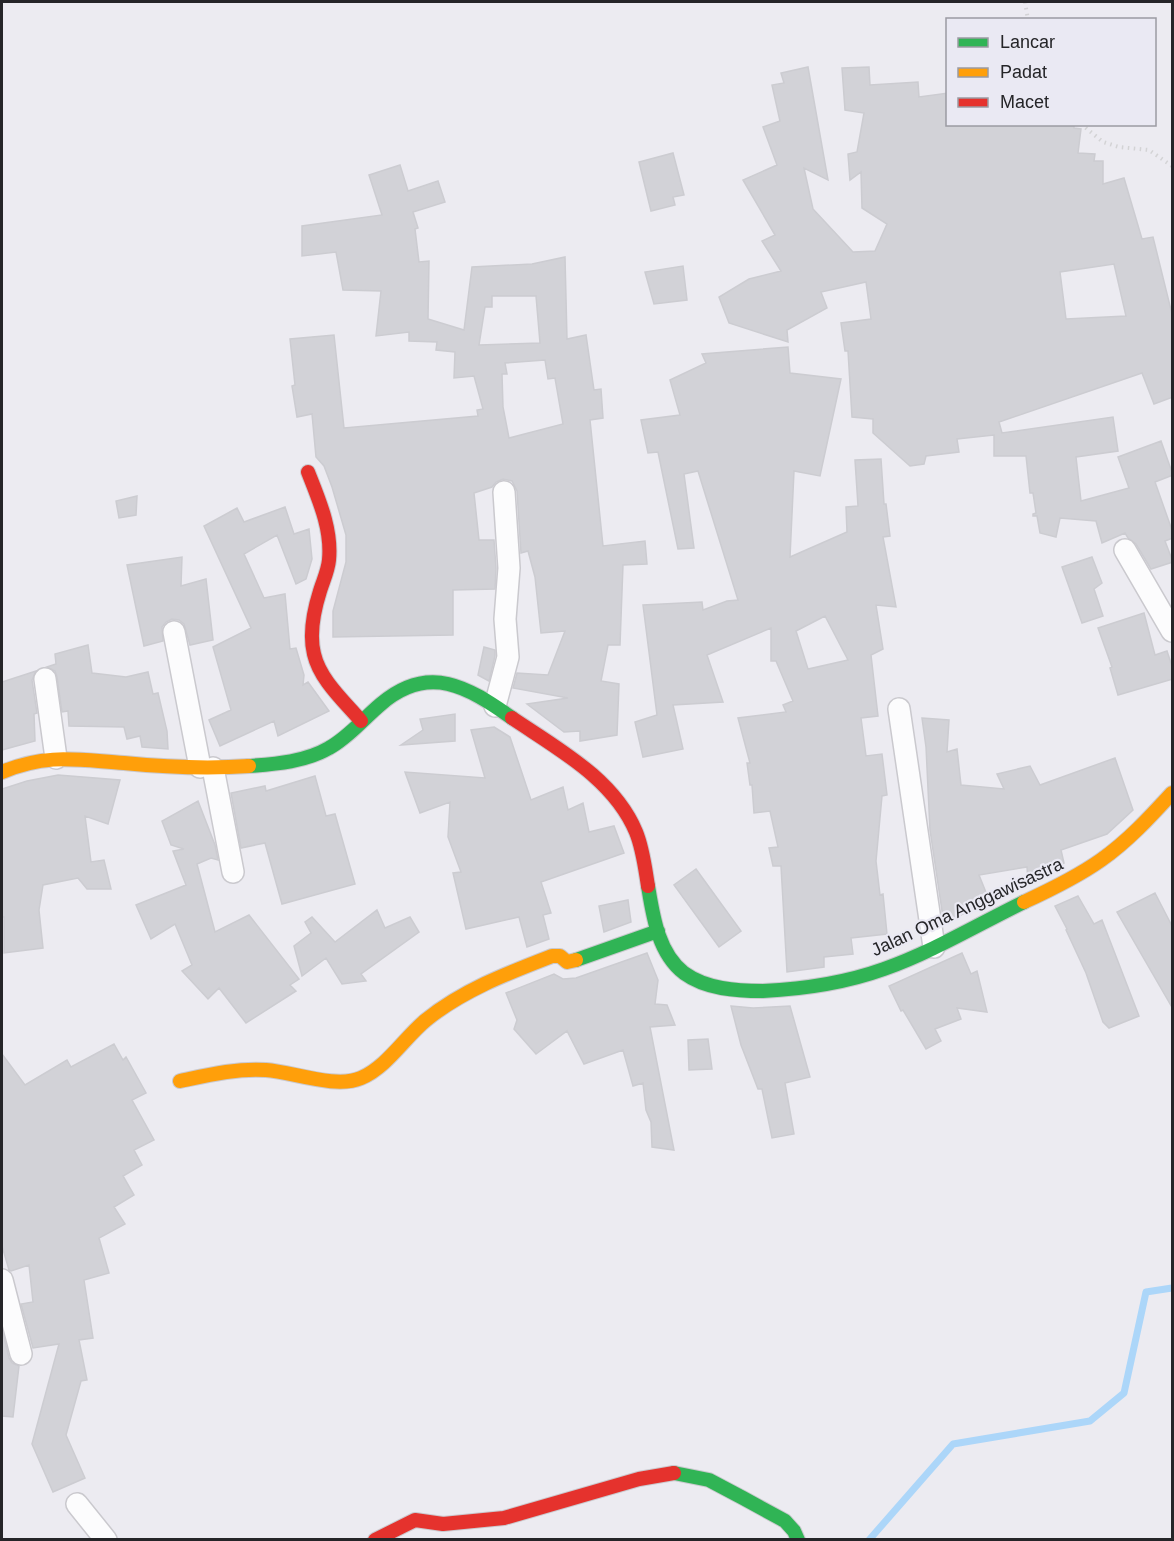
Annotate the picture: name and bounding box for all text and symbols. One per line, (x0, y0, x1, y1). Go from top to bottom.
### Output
legend (946, 18, 1156, 126)
text: Lancar (1000, 32, 1055, 52)
text: Padat (1000, 62, 1047, 82)
text: Macet (1000, 92, 1049, 112)
street label: Jalan Oma Anggawisastra (868, 853, 1067, 960)

